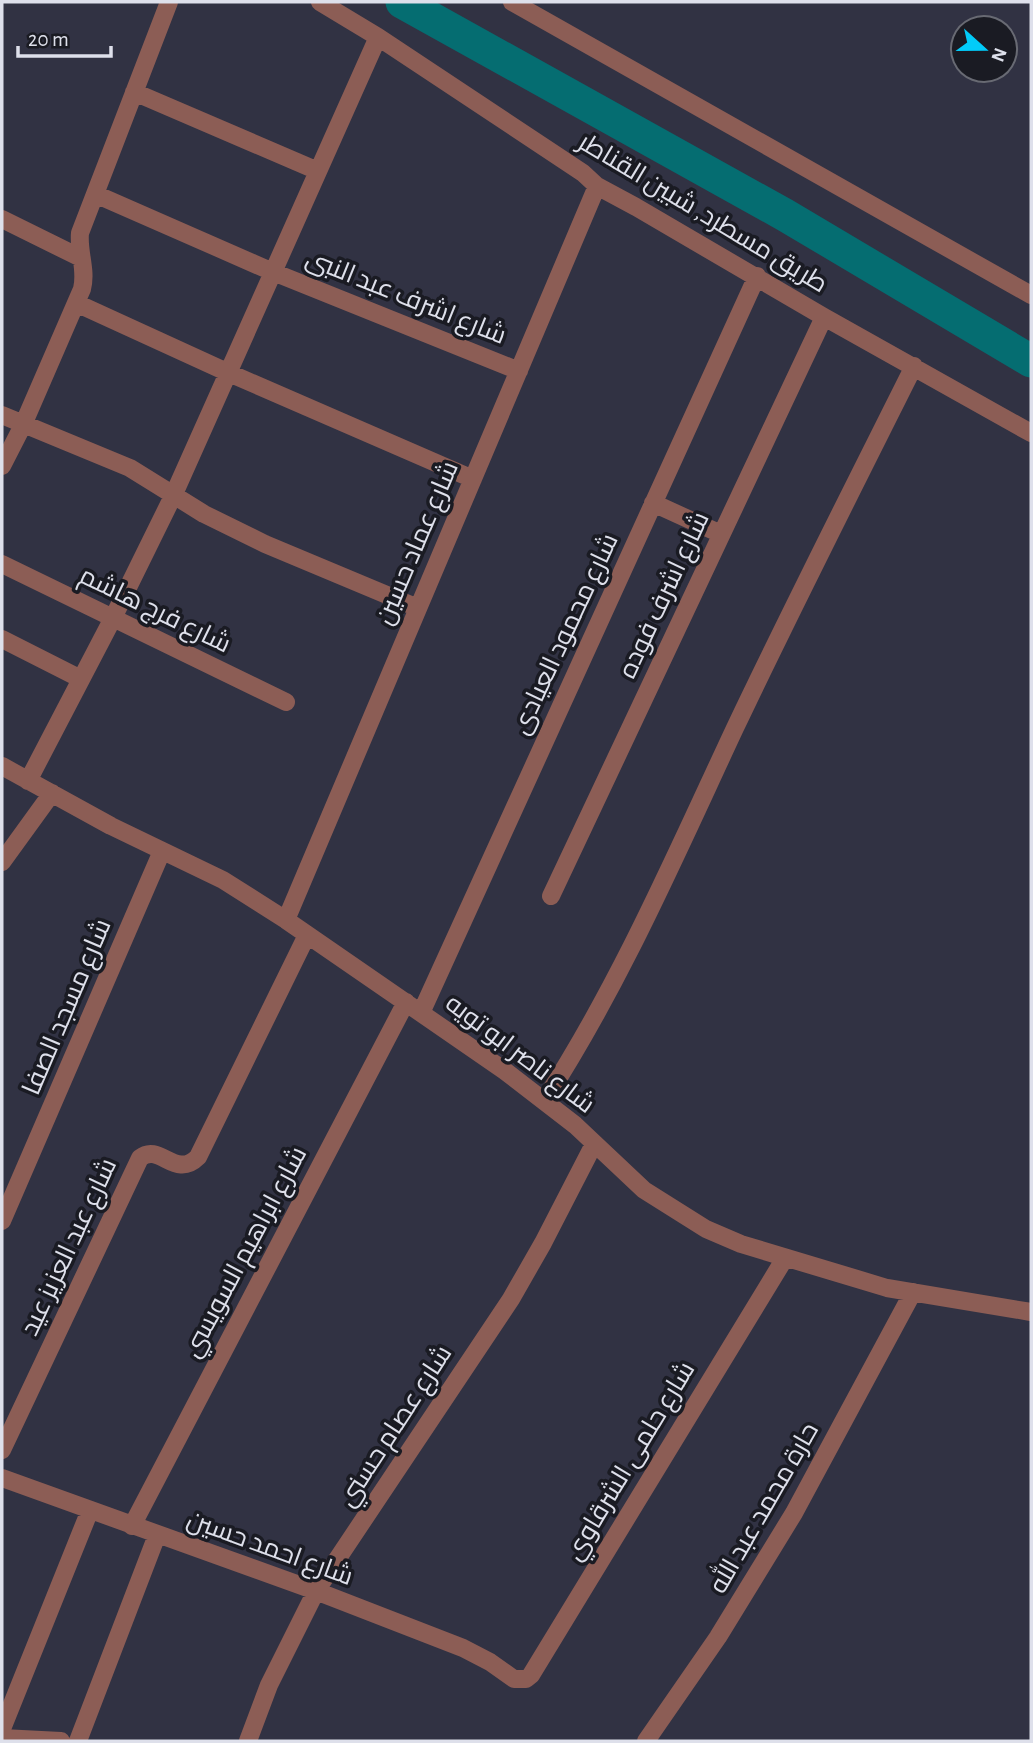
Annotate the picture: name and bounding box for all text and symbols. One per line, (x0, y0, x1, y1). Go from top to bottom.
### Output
scale bar (18, 14, 110, 58)
north arrow (949, 14, 1019, 84)
text: 20 m (28, 29, 69, 50)
text: N (987, 45, 1010, 64)
street label: طريق مسطرد, شبين القناطر (571, 127, 832, 299)
street label: شارع اشرف عبد النبى (301, 245, 510, 352)
street label: شارع عماد حسين (371, 457, 466, 630)
street label: شارع اشرف فوده (614, 508, 717, 683)
street label: شارع محمود العيادى (507, 530, 626, 740)
street label: شارع فرج هاشم (74, 562, 235, 661)
street label: شارع مسجد الصفا (18, 915, 118, 1100)
street label: شارع ناصر ابو تويه (439, 990, 599, 1121)
street label: شارع ابراهيم السويسي (178, 1142, 316, 1364)
street label: شارع عبد العزيز عيد (17, 1154, 124, 1341)
street label: شارع عصام حسني (333, 1341, 462, 1515)
street label: شارع حلمى الشرقاوي (560, 1357, 705, 1568)
street label: حارة محمد عبد الله (700, 1416, 824, 1598)
street label: شارع احمد حسين (183, 1506, 356, 1593)

